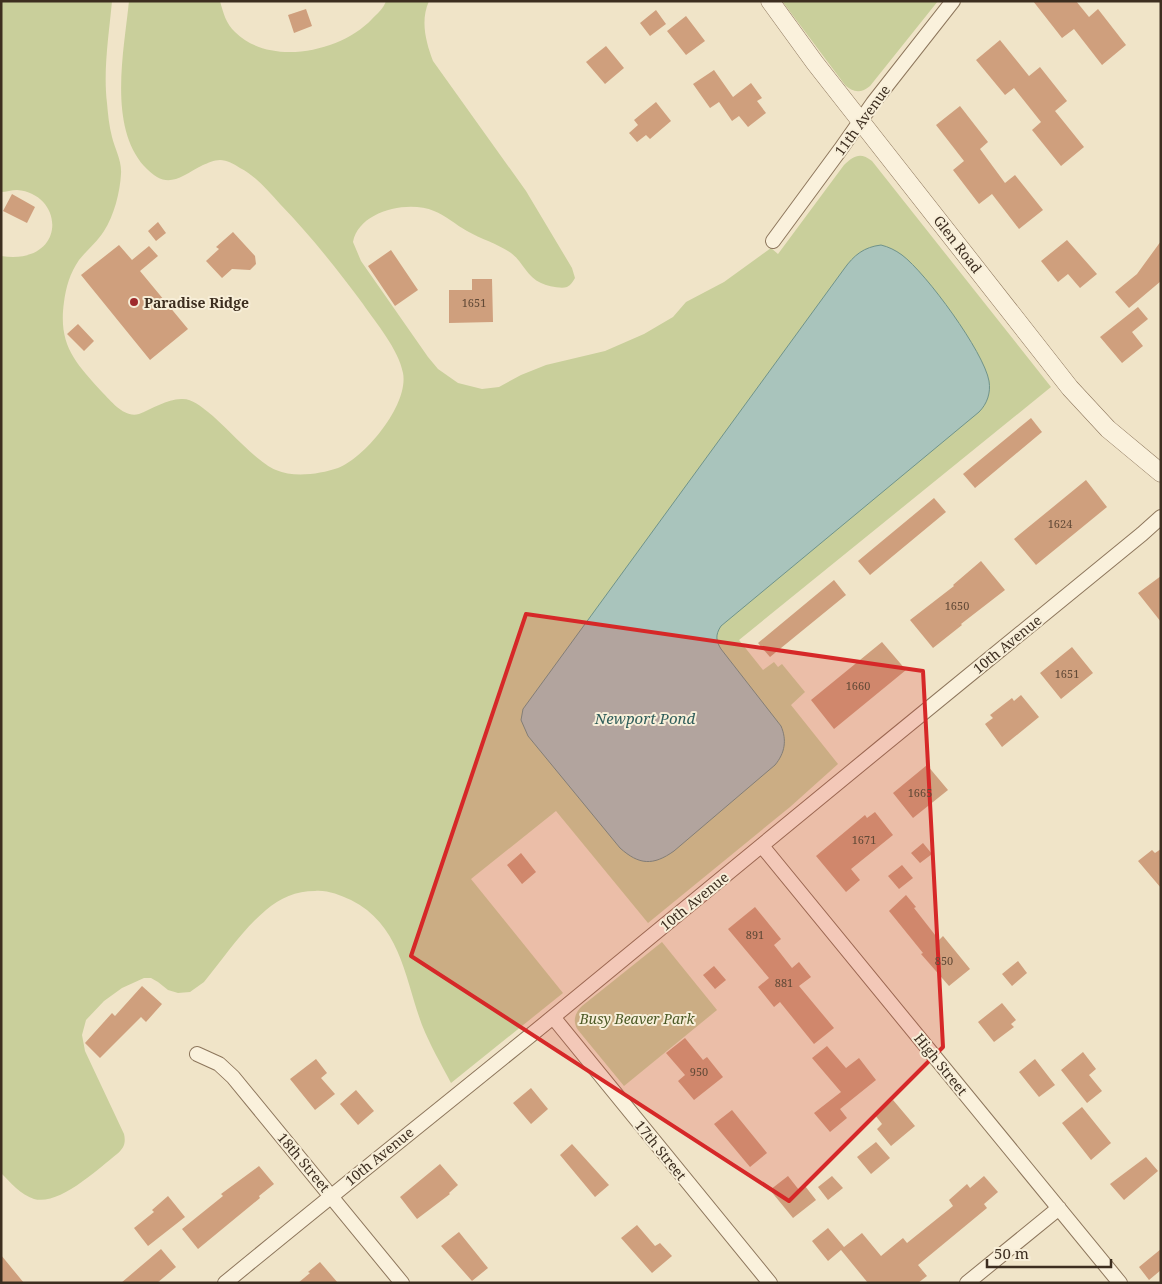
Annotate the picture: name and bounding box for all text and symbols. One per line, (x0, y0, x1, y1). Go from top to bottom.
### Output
street label: 11th Avenue (830, 81, 894, 159)
street label: Glen Road (930, 211, 987, 277)
place label: Paradise Ridge (144, 293, 249, 312)
house number: 1651 (462, 295, 486, 310)
marker: Paradise Ridge (128, 296, 140, 308)
house number: 1624 (1048, 516, 1072, 531)
house number: 1650 (945, 598, 969, 613)
street label: 10th Avenue (969, 610, 1045, 678)
house number: 1651 (1055, 666, 1079, 681)
house number: 1660 (846, 678, 870, 693)
water label: Newport Pond (594, 708, 696, 728)
house number: 1665 (908, 785, 932, 800)
house number: 1671 (852, 832, 876, 847)
street label: 10th Avenue (656, 867, 732, 935)
house number: 891 (746, 927, 764, 942)
house number: 850 (935, 953, 953, 968)
house number: 881 (775, 975, 793, 990)
park label: Busy Beaver Park (578, 1009, 696, 1028)
street label: High Street (910, 1029, 972, 1099)
house number: 950 (690, 1064, 708, 1079)
street label: 17th Street (631, 1116, 691, 1184)
street label: 10th Avenue (341, 1122, 417, 1190)
street label: 18th Street (274, 1128, 335, 1196)
scale bar (987, 1236, 1111, 1268)
text: 50 m (994, 1243, 1029, 1263)

